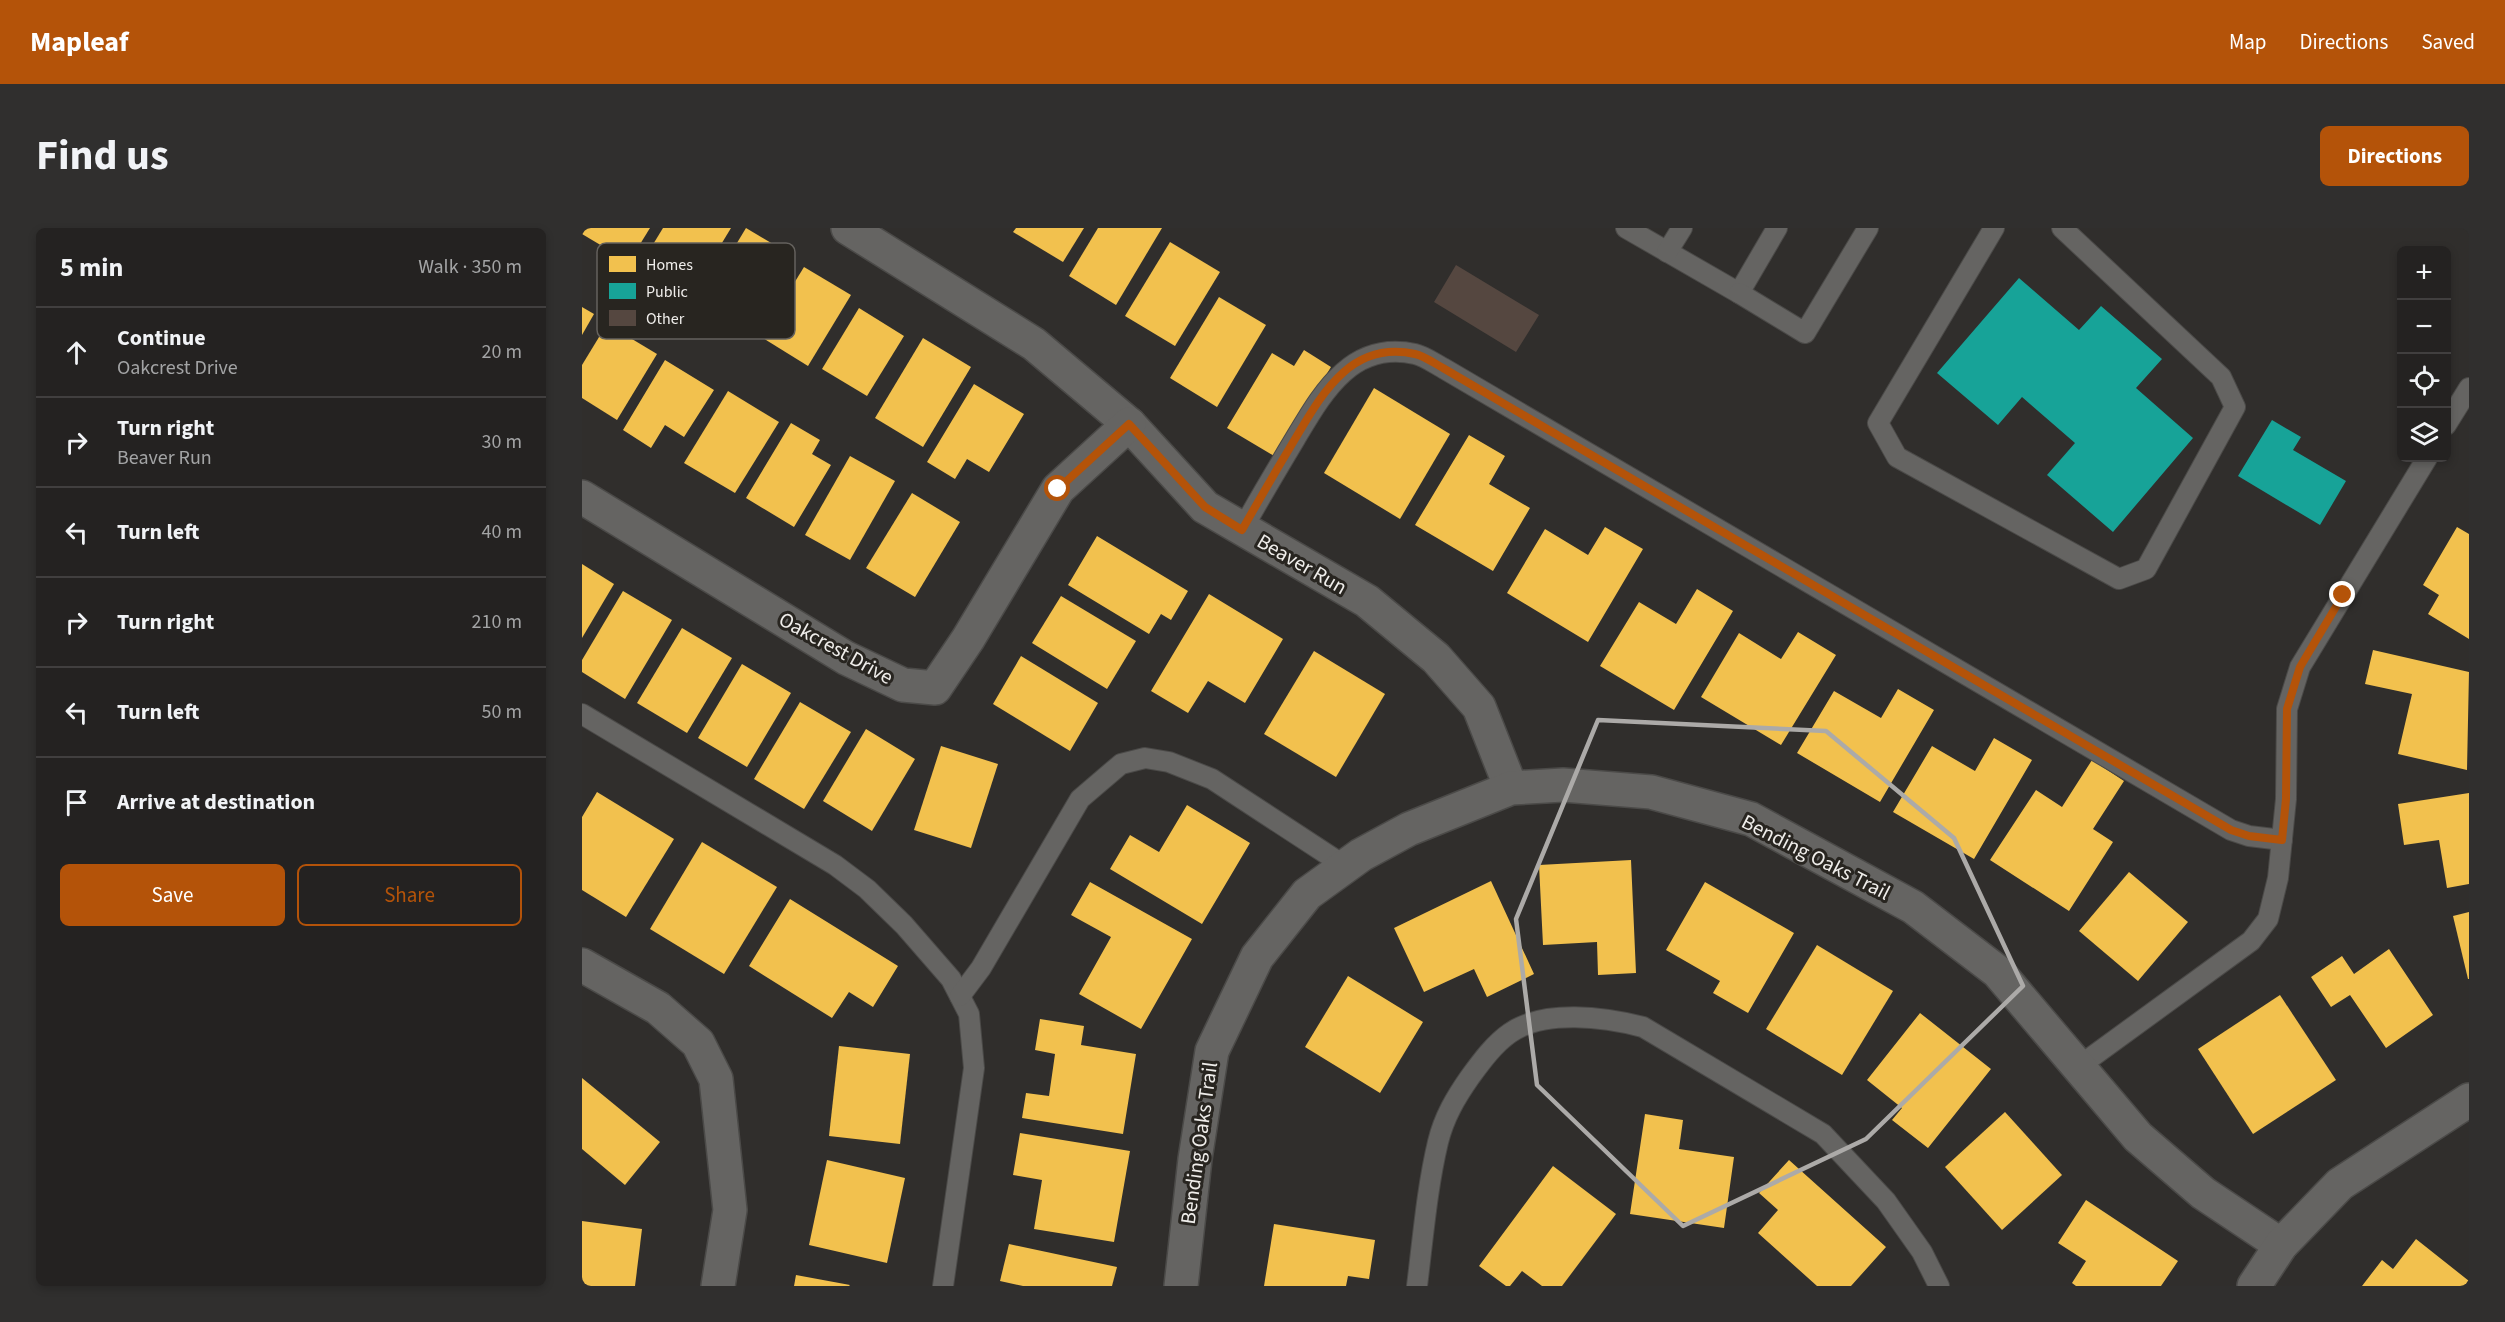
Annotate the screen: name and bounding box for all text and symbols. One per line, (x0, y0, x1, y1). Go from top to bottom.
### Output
text: Mapleaf (30, 22, 129, 62)
text: Map (2229, 27, 2267, 57)
text: Directions (2300, 27, 2388, 57)
text: Saved (2421, 27, 2475, 57)
text: Find us (36, 126, 169, 186)
button: Directions (2320, 126, 2469, 186)
legend (597, 243, 795, 339)
map controls (2397, 246, 2451, 462)
button: + (2397, 246, 2451, 300)
text: 5 min (60, 249, 123, 286)
text: Walk · 350 m (418, 253, 522, 281)
text: Homes (646, 254, 693, 276)
text: Public (646, 281, 688, 303)
button: − (2397, 300, 2451, 354)
text: Other (646, 308, 685, 330)
text: Continue (117, 322, 206, 354)
icon: ahead (60, 336, 93, 369)
text: 20 m (482, 338, 522, 366)
text: Oakcrest Drive (117, 354, 238, 382)
button: locate (2397, 354, 2451, 408)
button: layers (2397, 408, 2451, 462)
text: Turn right (117, 412, 214, 444)
icon: right (60, 426, 93, 459)
text: 30 m (482, 428, 522, 456)
text: Beaver Run (117, 444, 212, 472)
route start (1044, 475, 1070, 501)
icon: left (60, 516, 93, 549)
text: Turn left (117, 516, 199, 548)
text: 40 m (482, 518, 522, 546)
street label: Beaver Run (1251, 526, 1353, 602)
route end (2329, 581, 2355, 607)
street label: Oakcrest Drive (773, 604, 899, 692)
icon: right (60, 606, 93, 639)
text: Turn right (117, 606, 214, 638)
text: 210 m (472, 608, 522, 636)
icon: left (60, 696, 93, 729)
text: Turn left (117, 696, 199, 728)
text: 50 m (482, 698, 522, 726)
icon: arrive (60, 786, 93, 819)
text: Arrive at destination (117, 786, 315, 818)
street label: Bending Oaks Trail (1736, 807, 1896, 907)
button: Save (60, 864, 285, 926)
button: Share (297, 864, 522, 926)
street label: Bending Oaks Trail (1173, 1060, 1225, 1226)

